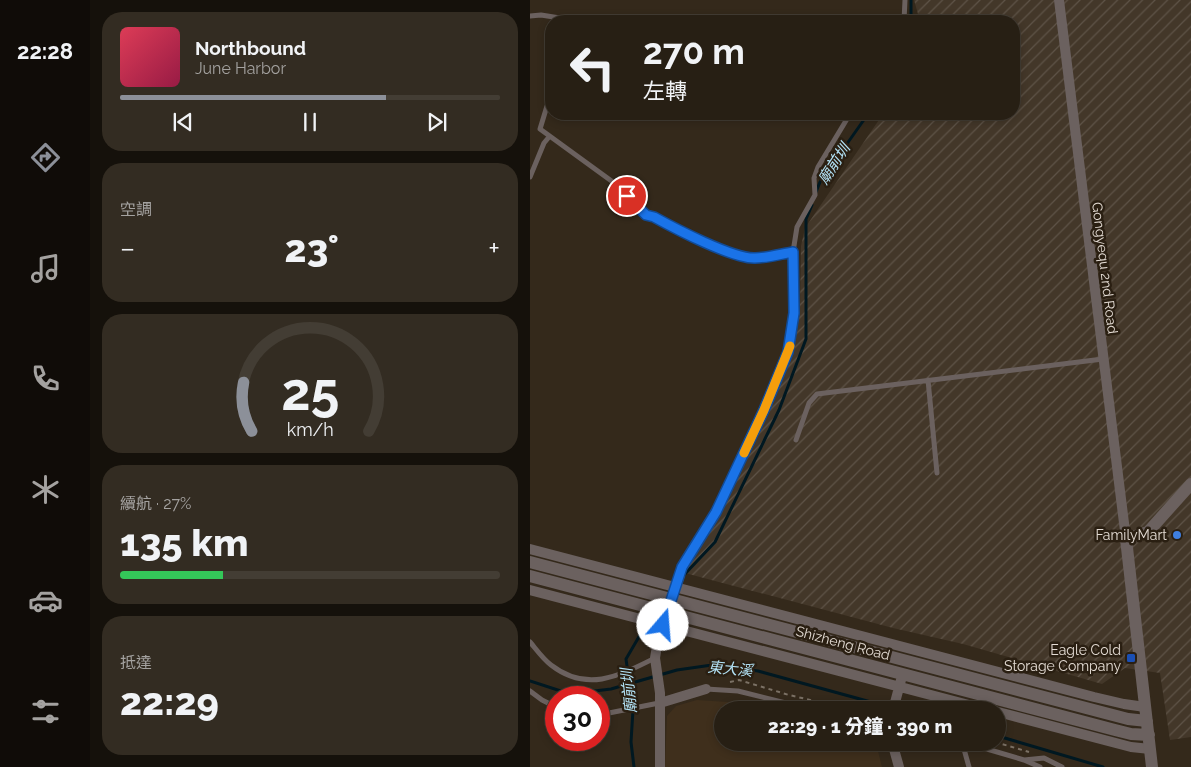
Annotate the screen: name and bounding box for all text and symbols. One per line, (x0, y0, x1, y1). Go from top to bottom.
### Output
text: 270 m (643, 31, 745, 72)
icon: left (560, 35, 625, 100)
text: Northbound (195, 37, 306, 59)
text: 22:28 (17, 38, 73, 64)
text: June Harbor (195, 59, 286, 78)
text: 左轉 (643, 78, 687, 104)
icon: previous (169, 108, 197, 136)
icon: pause (296, 108, 324, 136)
icon: next (423, 108, 451, 136)
water label: 廟前圳 (814, 139, 855, 188)
icon: directions (28, 140, 63, 175)
pin (606, 175, 648, 217)
icon: arrive (613, 182, 641, 210)
text: 空調 (120, 200, 152, 219)
street label: Gongyequ 2nd Road (1089, 201, 1121, 335)
text: 23° (285, 226, 339, 271)
text: − (120, 232, 135, 265)
text: + (488, 232, 500, 265)
icon: music (28, 251, 63, 286)
icon: phone (28, 361, 63, 396)
text: 25 (281, 361, 339, 422)
text: km/h (286, 419, 334, 440)
icon: climate (28, 472, 63, 507)
text: 續航 · 27% (120, 494, 192, 513)
text: 135 km (120, 520, 249, 565)
place label: FamilyMart (1096, 527, 1167, 543)
marker: FamilyMart (1171, 529, 1183, 541)
icon: car (28, 583, 63, 618)
position arrow (636, 598, 688, 650)
street label: Shizheng Road (794, 623, 892, 663)
place label: Eagle Cold Storage Company (1004, 642, 1121, 674)
marker: Eagle Cold Storage Company (1125, 652, 1137, 664)
text: 抵達 (120, 653, 152, 672)
water label: 東大溪 (707, 658, 755, 680)
water label: 廟前圳 (617, 666, 640, 714)
text: 22:29 (120, 679, 219, 724)
speed limit sign: 30 (545, 686, 610, 751)
icon: filters (28, 694, 63, 729)
text: 22:29 · 1 分鐘 · 390 m (768, 715, 952, 737)

